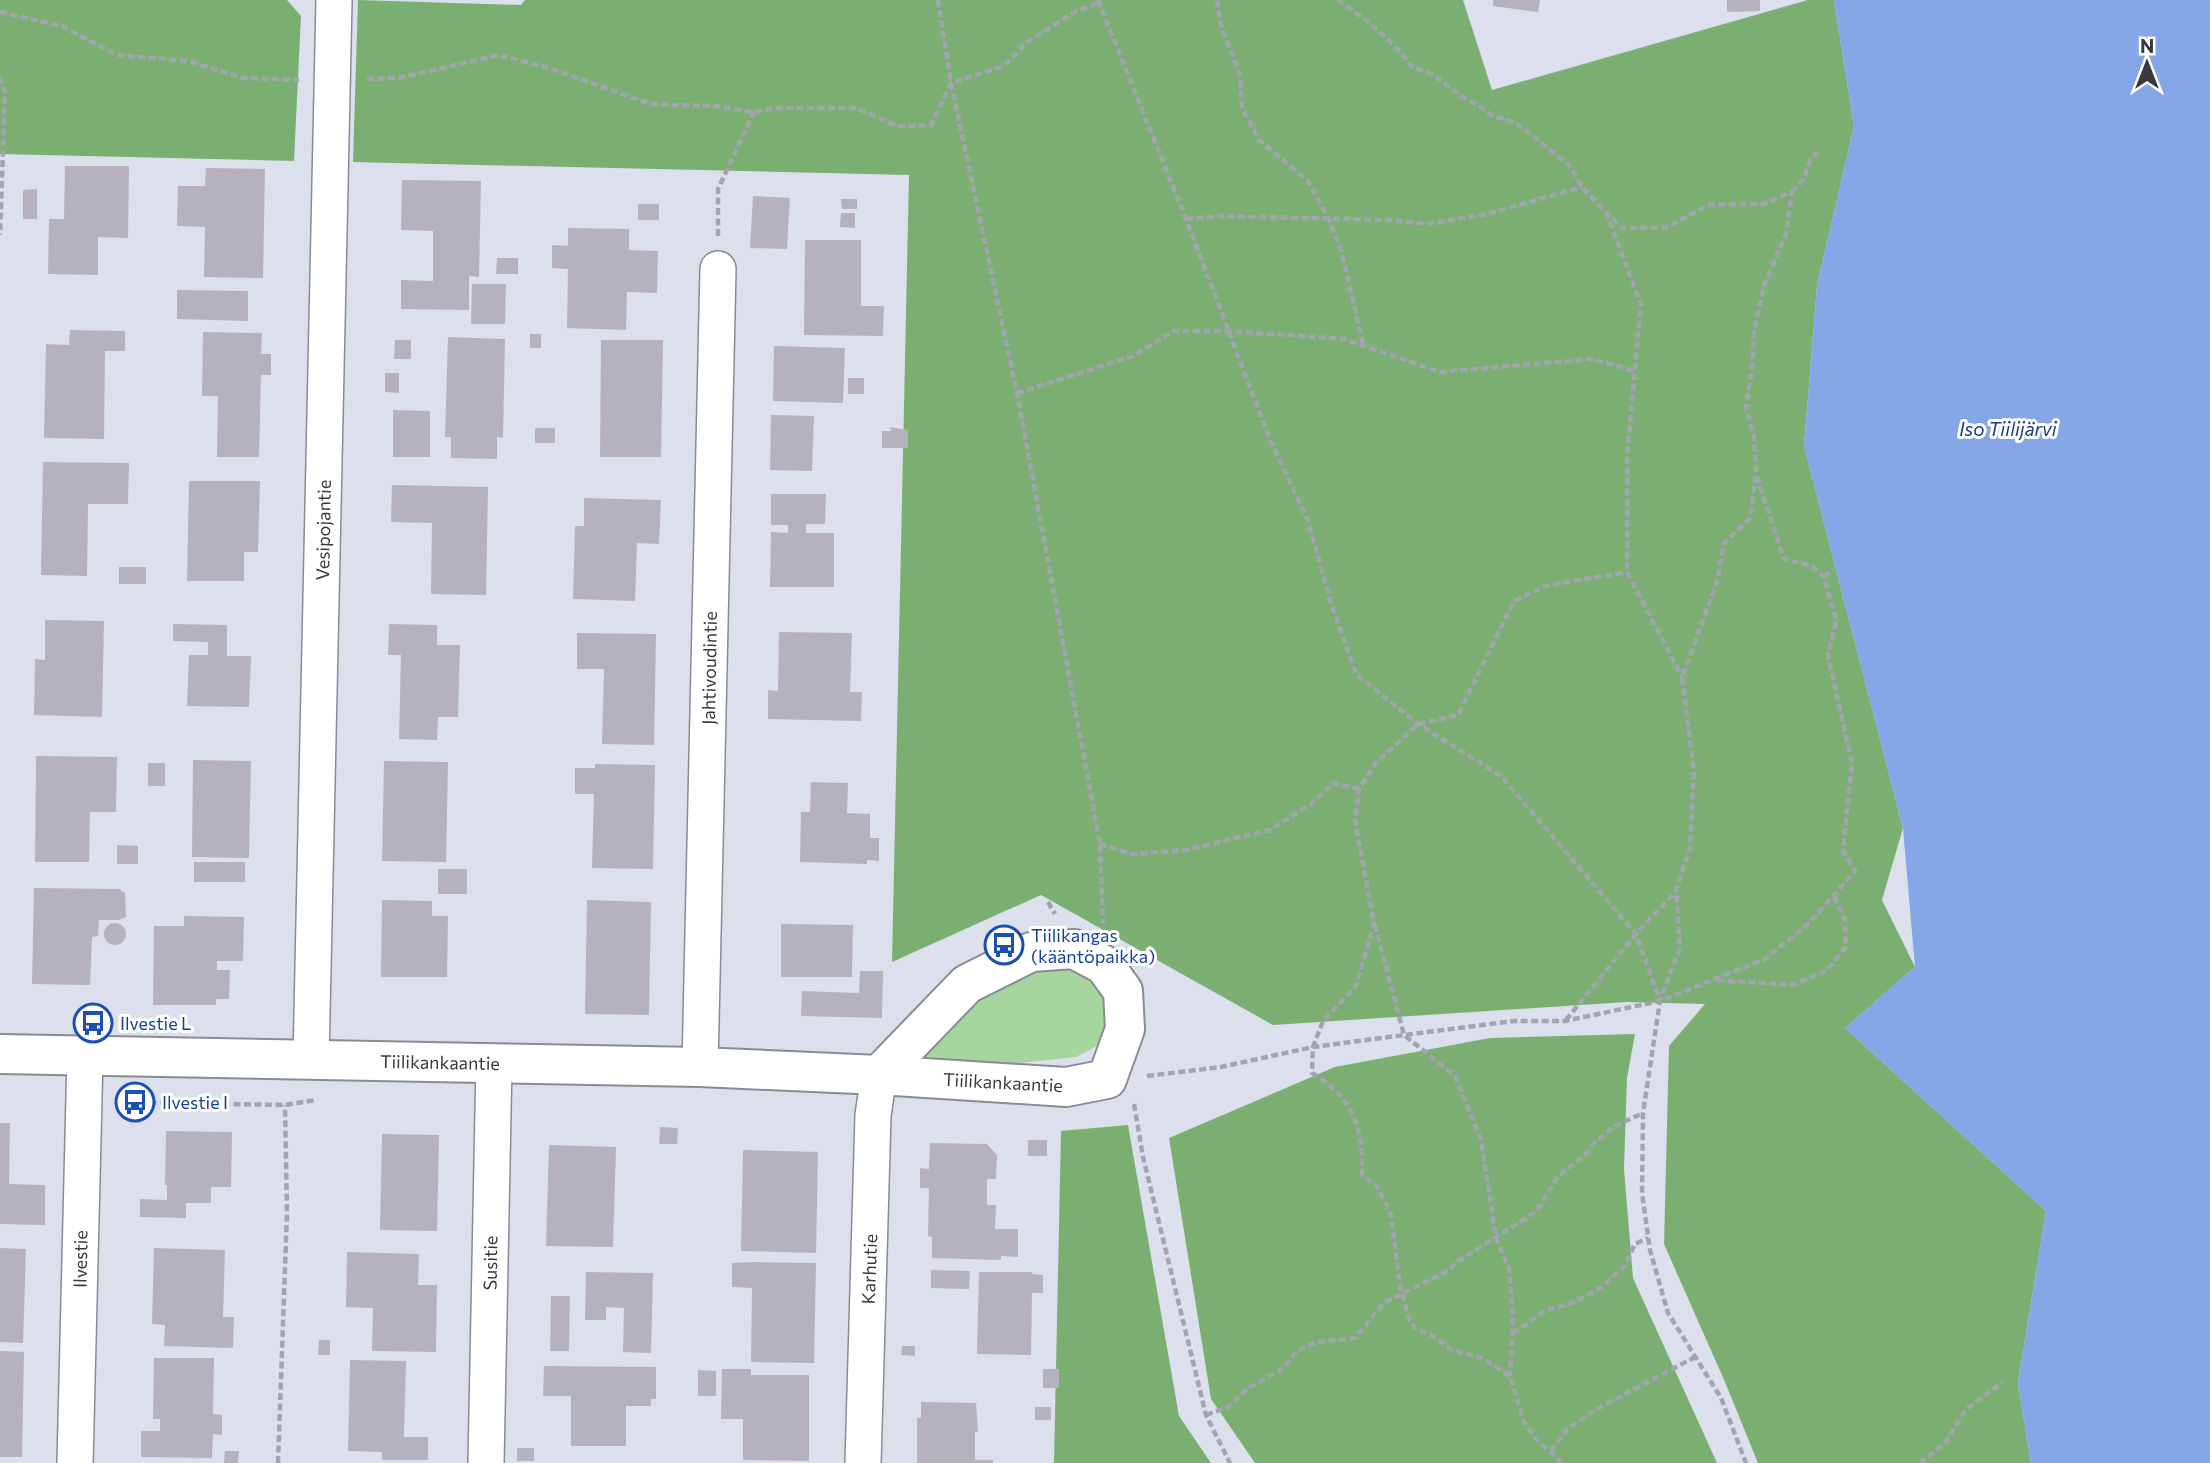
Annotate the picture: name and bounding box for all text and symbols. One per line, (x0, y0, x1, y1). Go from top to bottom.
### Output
north arrow (2112, 28, 2182, 98)
text: N (2140, 34, 2154, 57)
water label: Iso Tiilijärvi (1959, 417, 2058, 440)
street label: Vesipojantie (311, 479, 335, 581)
street label: Jahtivoudintie (697, 611, 721, 725)
bus stop icon: Tiilikangas (kääntöpaikka) (983, 924, 1025, 966)
place label: Tiilikangas (kääntöpaikka) (1031, 924, 1155, 967)
bus stop icon: Ilvestie L (72, 1002, 114, 1044)
place label: Ilvestie L (120, 1012, 191, 1034)
street label: Tiilikankaantie (380, 1050, 500, 1074)
street label: Tiilikankaantie (943, 1068, 1063, 1096)
bus stop icon: Ilvestie I (114, 1081, 156, 1123)
place label: Ilvestie I (162, 1091, 228, 1113)
street label: Ilvestie (68, 1230, 92, 1288)
street label: Karhutie (857, 1233, 881, 1305)
street label: Susitie (479, 1235, 501, 1291)

